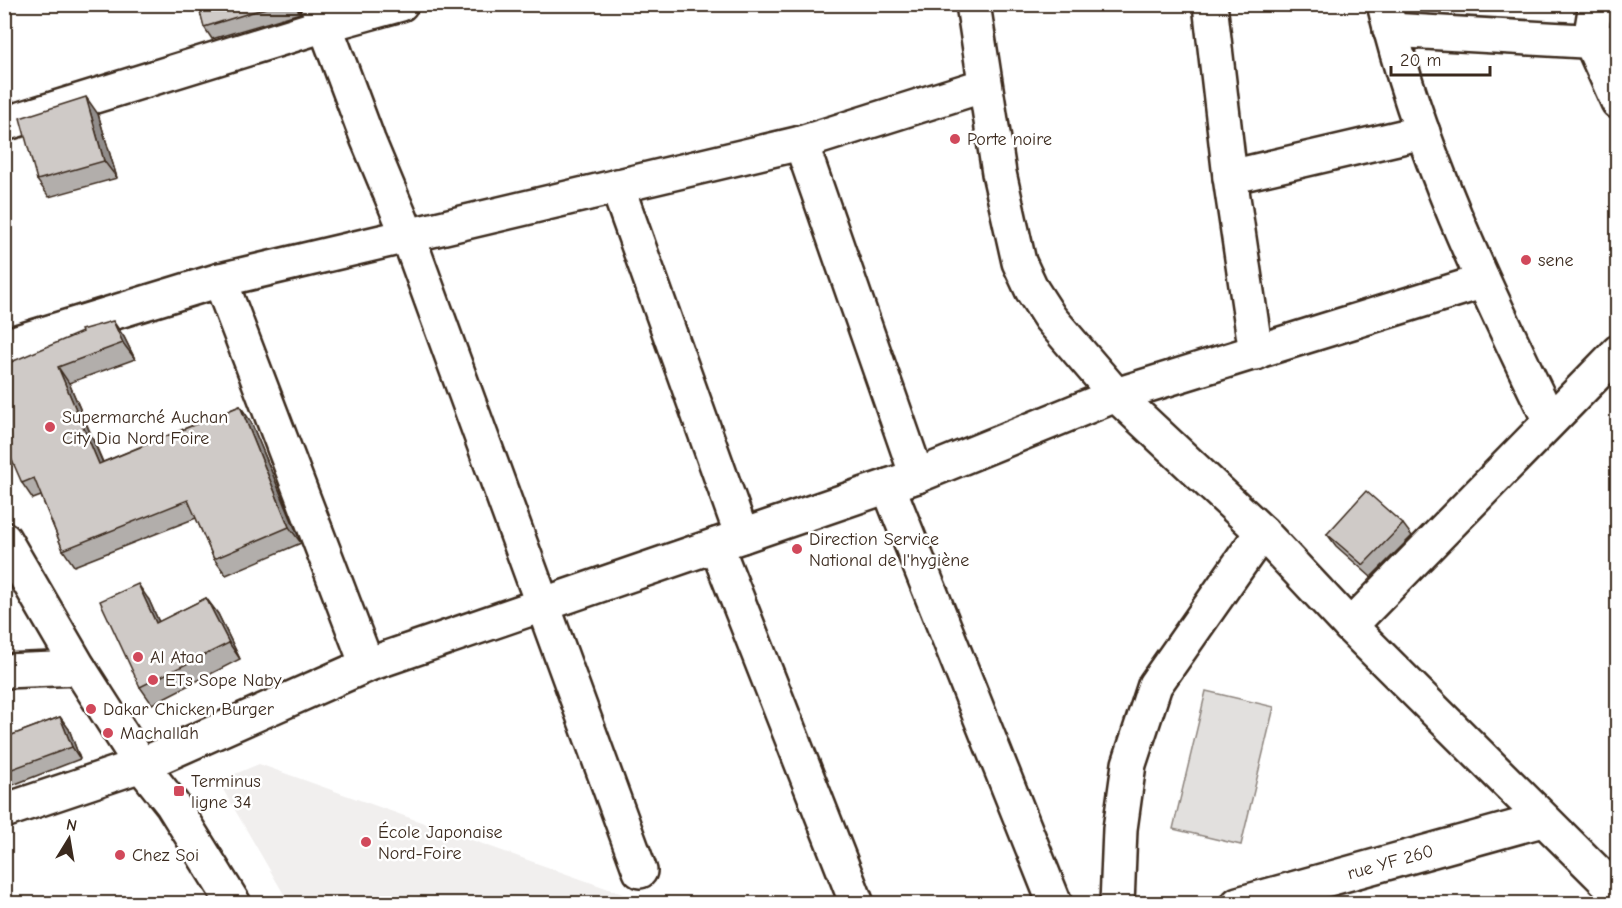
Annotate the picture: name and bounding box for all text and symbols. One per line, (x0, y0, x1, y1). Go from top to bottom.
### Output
scale bar (1391, 39, 1490, 77)
text: 20 m (1400, 50, 1441, 71)
place label: Porte noire (967, 129, 1052, 150)
marker: Porte noire (948, 132, 962, 146)
place label: sene (1538, 250, 1573, 271)
marker: sene (1519, 253, 1533, 267)
place label: Supermarché Auchan City Dia Nord Foire (62, 407, 228, 449)
marker: Supermarché Auchan City Dia Nord Foire (43, 420, 57, 434)
place label: Direction Service National de l'hygiène (809, 529, 969, 571)
marker: Direction Service National de l'hygiène (790, 542, 804, 556)
place label: Al Ataa (150, 647, 204, 668)
marker: Al Ataa (131, 650, 145, 664)
place label: ETs Sope Naby (165, 670, 282, 691)
marker: ETs Sope Naby (146, 673, 160, 687)
place label: Dakar Chicken Burger (103, 699, 275, 720)
marker: Dakar Chicken Burger (84, 702, 98, 716)
place label: Machallah (120, 723, 199, 744)
marker: Machallah (101, 726, 115, 740)
place label: Terminus ligne 34 (191, 771, 261, 813)
marker: Terminus ligne 34 (172, 784, 186, 798)
north arrow (39, 809, 99, 869)
text: N (65, 815, 79, 835)
place label: École Japonaise Nord-Foire (378, 821, 502, 864)
marker: École Japonaise Nord-Foire (359, 835, 373, 849)
street label: rue YF 260 (1345, 840, 1436, 884)
place label: Chez Soi (132, 845, 199, 866)
marker: Chez Soi (113, 848, 127, 862)

